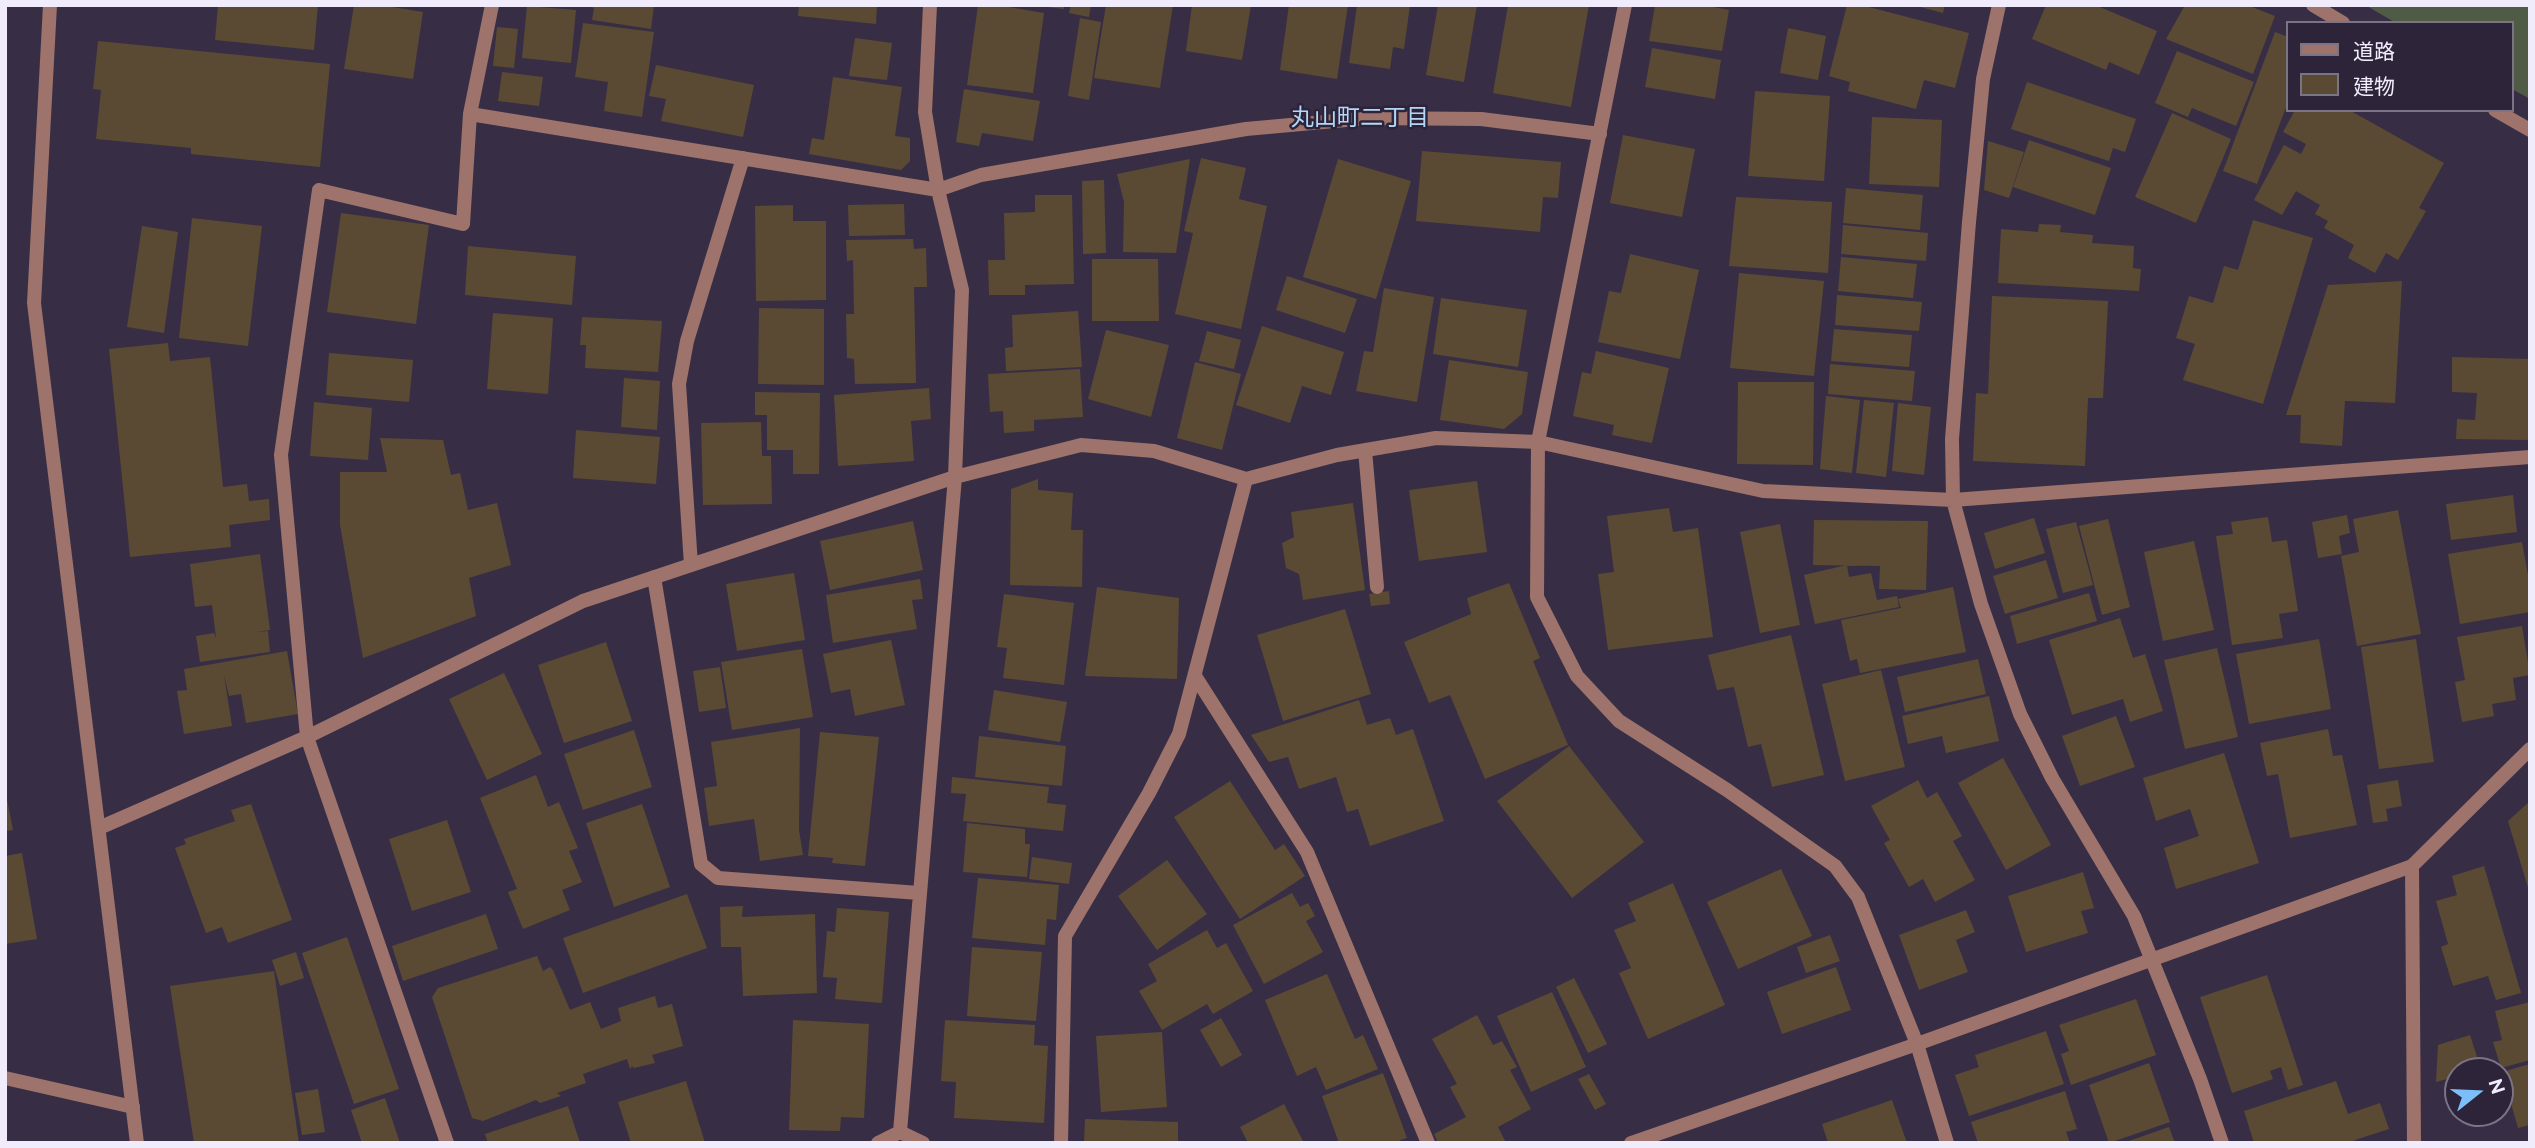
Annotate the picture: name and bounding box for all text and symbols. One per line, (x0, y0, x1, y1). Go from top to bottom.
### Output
legend (2286, 21, 2514, 112)
text: 道路 (2353, 39, 2395, 64)
text: 建物 (2353, 74, 2395, 99)
district label: 丸山町二丁目 (1291, 104, 1429, 132)
north arrow (2444, 1057, 2514, 1127)
text: N (2484, 1076, 2510, 1096)

